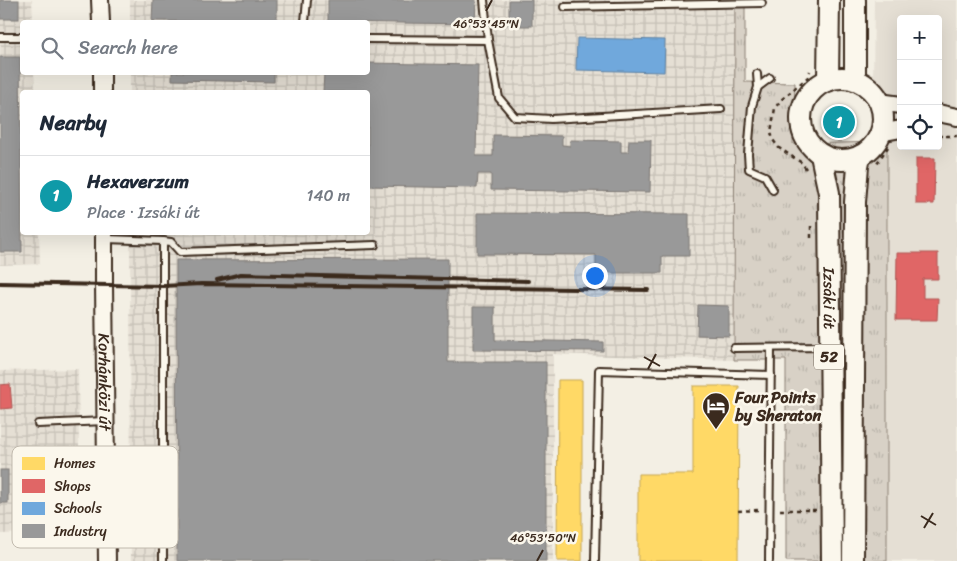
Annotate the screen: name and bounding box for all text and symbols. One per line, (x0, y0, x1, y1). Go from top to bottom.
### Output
text: 46°53'45"N (453, 13, 520, 35)
map controls (897, 15, 942, 150)
button: + (897, 15, 942, 60)
search box (20, 20, 370, 75)
text: Search here (78, 31, 178, 64)
icon: search (38, 34, 66, 62)
button: − (897, 60, 942, 105)
pin: 1 (823, 103, 855, 141)
text: Nearby (40, 104, 106, 142)
button: locate (897, 105, 942, 150)
text: Hexaverzum (87, 165, 189, 198)
text: 1 (53, 181, 59, 210)
text: 140 m (307, 181, 350, 210)
text: Place · Izsáki út (87, 198, 200, 227)
your location (582, 263, 608, 289)
street label: Izsáki út (815, 266, 845, 329)
street label: Korhánközi út (90, 333, 120, 431)
road number: 52 (814, 344, 844, 370)
place label: Four Points by Sheraton (734, 383, 821, 430)
hotel icon: Four Points by Sheraton (701, 391, 731, 430)
legend (12, 446, 178, 548)
text: Homes (54, 451, 96, 476)
text: Shops (54, 474, 91, 499)
text: Schools (54, 496, 102, 521)
text: Industry (53, 519, 108, 544)
text: 46°53'50"N (510, 527, 577, 549)

